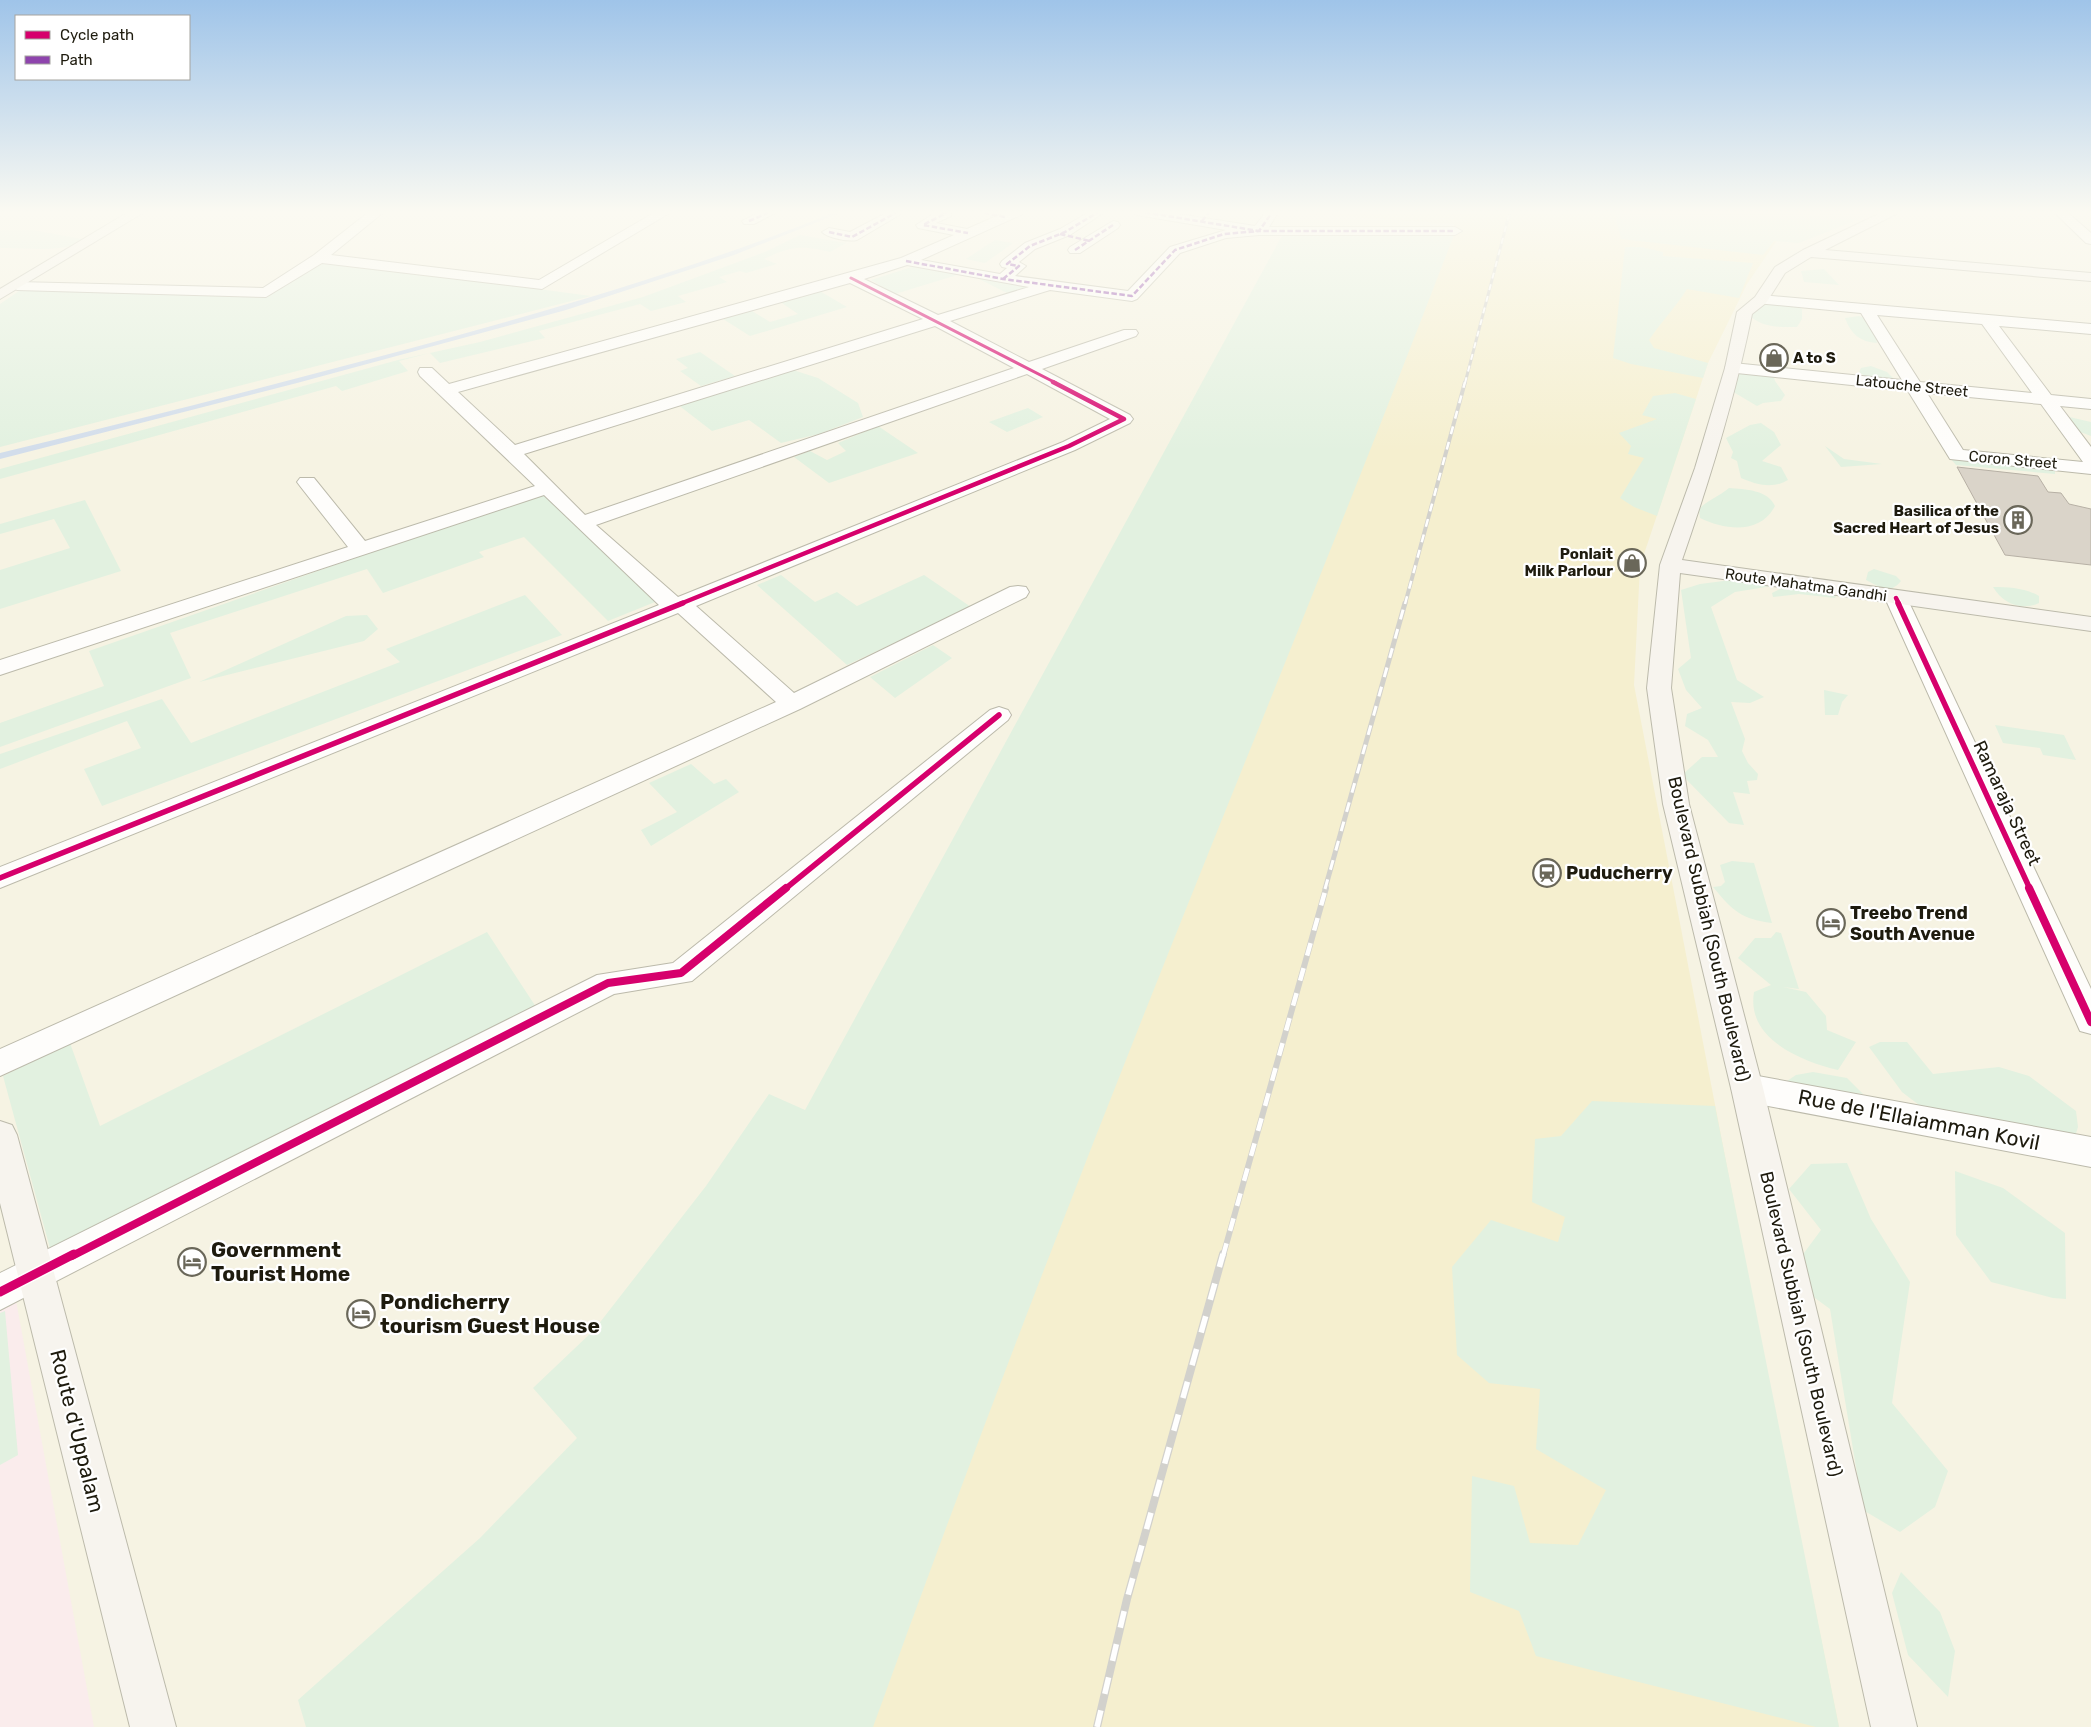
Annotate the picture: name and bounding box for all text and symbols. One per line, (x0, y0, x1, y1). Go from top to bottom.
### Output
legend (15, 15, 190, 80)
text: Cycle path (60, 26, 134, 44)
text: Path (60, 51, 93, 69)
shop icon: A to S (1759, 343, 1789, 373)
place label: A to S (1793, 349, 1836, 367)
street label: Latouche Street (1855, 371, 1969, 401)
street label: Coron Street (1968, 447, 2058, 473)
place label: Basilica of the Sacred Heart of Jesus (1833, 502, 1999, 537)
building icon: Basilica of the Sacred Heart of Jesus (2003, 505, 2033, 535)
place label: Ponlait Milk Parlour (1525, 545, 1613, 580)
shop icon: Ponlait Milk Parlour (1617, 548, 1647, 578)
street label: Route Mahatma Gandhi (1724, 565, 1888, 605)
street label: Ramaraja Street (1968, 737, 2046, 869)
street label: Boulevard Subbiah (South Boulevard) (1663, 774, 1755, 1084)
station icon: Puducherry (1532, 858, 1562, 888)
place label: Puducherry (1566, 862, 1673, 884)
place label: Treebo Trend South Avenue (1850, 902, 1975, 945)
hotel icon: Treebo Trend South Avenue (1816, 908, 1846, 938)
street label: Rue de l'Ellaiamman Kovil (1796, 1084, 2042, 1155)
street label: Boulevard Subbiah (South Boulevard) (1755, 1169, 1847, 1479)
place label: Government Tourist Home (211, 1237, 350, 1286)
hotel icon: Government Tourist Home (177, 1247, 207, 1277)
place label: Pondicherry tourism Guest House (380, 1289, 600, 1338)
hotel icon: Pondicherry tourism Guest House (346, 1299, 376, 1329)
street label: Route d'Uppalam (45, 1347, 110, 1515)

